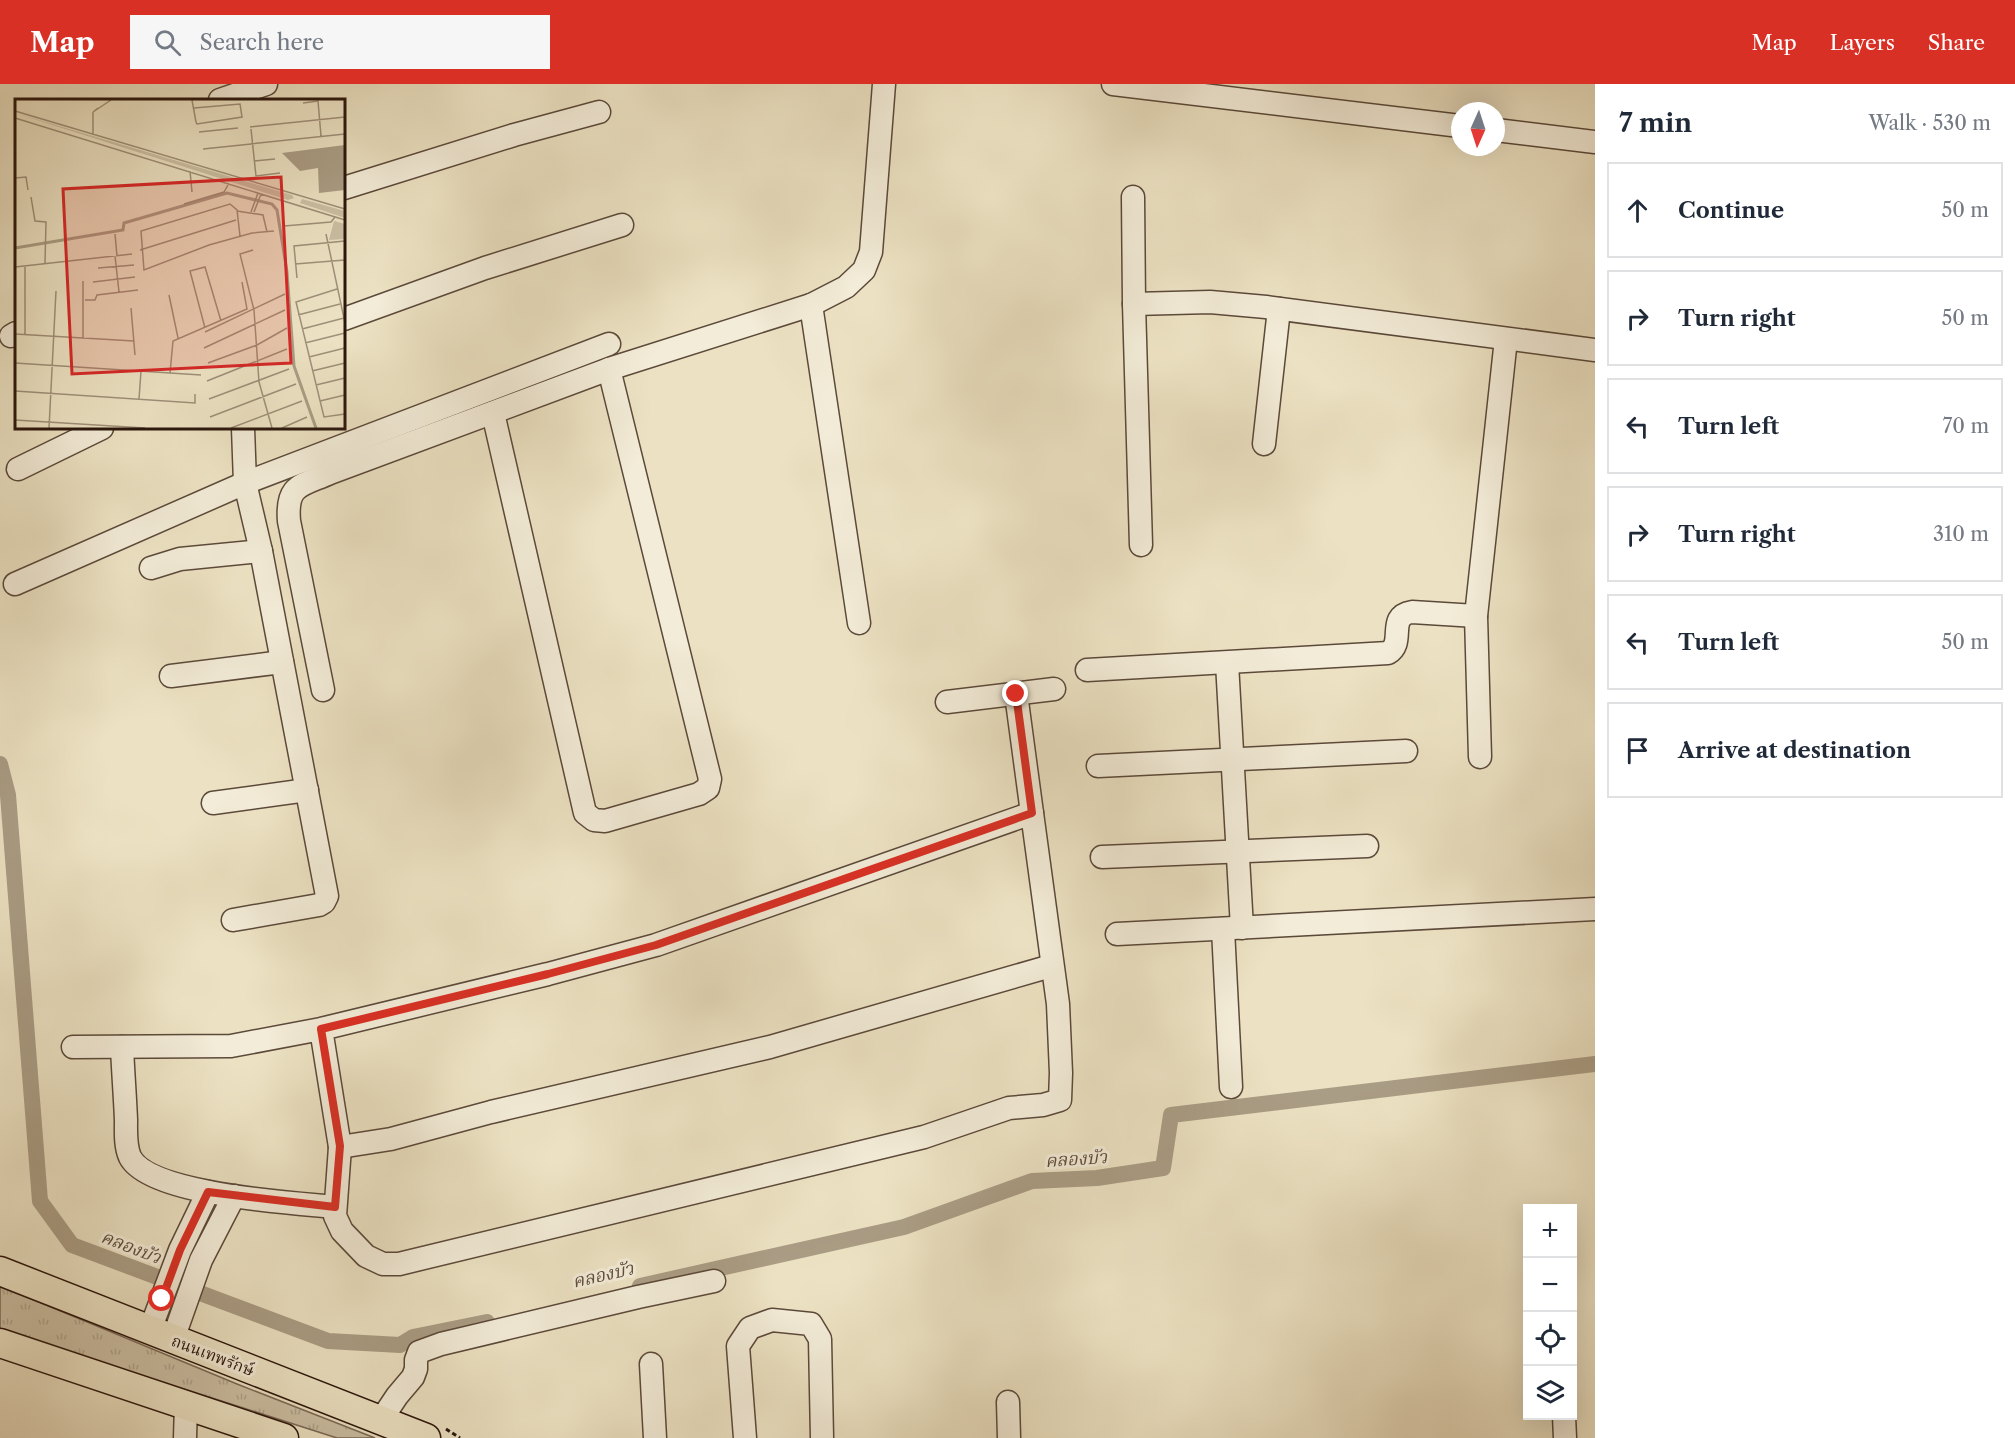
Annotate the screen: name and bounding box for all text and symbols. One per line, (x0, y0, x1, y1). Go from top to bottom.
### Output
search box (130, 15, 550, 69)
text: Map (30, 25, 94, 59)
icon: search (151, 26, 184, 59)
text: Search here (199, 29, 324, 56)
text: Map (1752, 30, 1797, 55)
text: Layers (1830, 30, 1895, 55)
text: Share (1928, 30, 1985, 55)
inset map (15, 99, 345, 429)
north arrow (1451, 102, 1505, 156)
text: 7 min (1619, 107, 1692, 139)
text: Walk · 530 m (1868, 111, 1991, 135)
icon: ahead (1621, 194, 1654, 227)
text: Continue (1678, 197, 1784, 224)
text: 50 m (1942, 198, 1989, 222)
icon: right (1621, 302, 1654, 335)
text: Turn right (1678, 305, 1796, 332)
text: 50 m (1942, 306, 1989, 330)
icon: left (1621, 410, 1654, 443)
text: Turn left (1678, 413, 1779, 440)
text: 70 m (1943, 414, 1989, 438)
icon: right (1621, 518, 1654, 551)
text: Turn right (1678, 521, 1796, 548)
text: 310 m (1933, 522, 1989, 546)
icon: left (1621, 626, 1654, 659)
text: Turn left (1678, 629, 1779, 656)
text: 50 m (1942, 630, 1989, 654)
route end (1002, 680, 1028, 706)
icon: arrive (1621, 734, 1654, 767)
text: Arrive at destination (1678, 737, 1911, 764)
water label: คลองบัว (1044, 1146, 1108, 1172)
map controls (1523, 1204, 1577, 1420)
button: + (1523, 1204, 1577, 1258)
water label: คลองบัว (98, 1226, 165, 1269)
water label: คลองบัว (570, 1257, 636, 1293)
button: − (1523, 1258, 1577, 1312)
route start (148, 1285, 174, 1311)
button: locate (1523, 1312, 1577, 1366)
street label: ถนนเทพรักษ์ (169, 1330, 257, 1380)
button: layers (1523, 1366, 1577, 1420)

